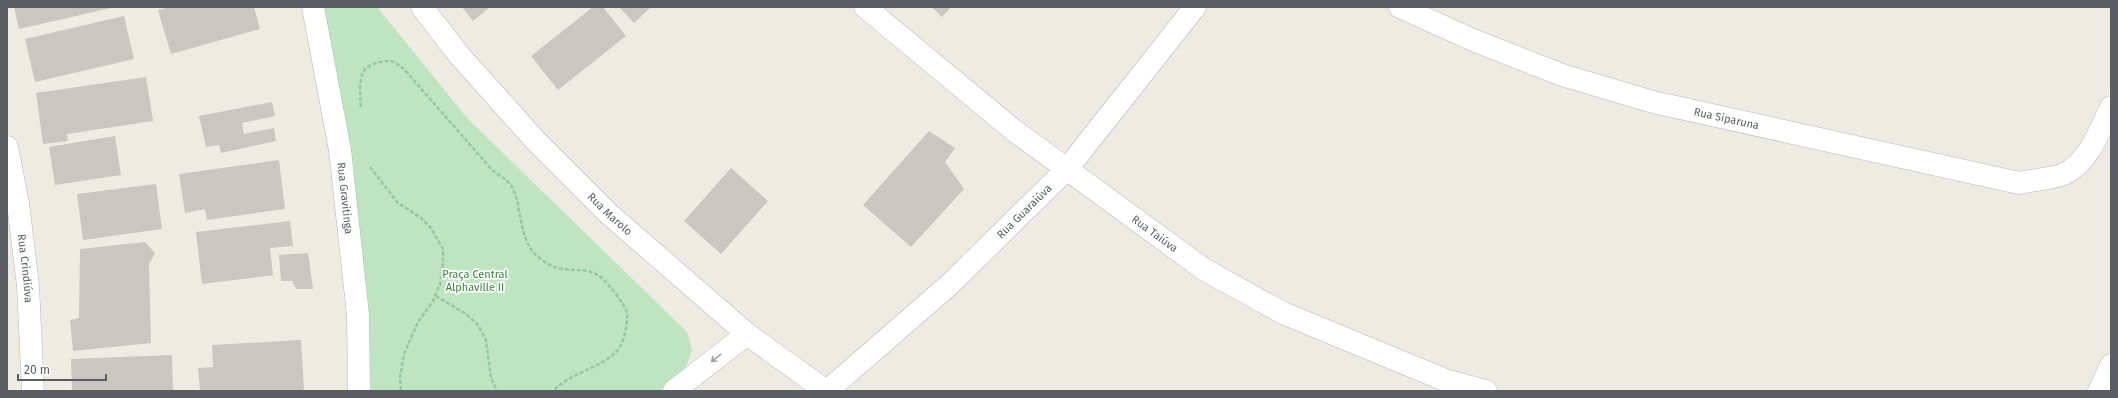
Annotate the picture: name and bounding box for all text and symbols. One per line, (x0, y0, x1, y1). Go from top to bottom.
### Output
street label: Rua Siparuna (1693, 105, 1760, 132)
street label: Rua Gravitinga (334, 162, 355, 235)
street label: Rua Guaraiúva (994, 182, 1055, 241)
street label: Rua Marolo (585, 190, 635, 238)
street label: Rua Taiúva (1129, 213, 1180, 255)
street label: Rua Crindiúva (15, 233, 35, 303)
park label: Praça Central Alphaville II (442, 268, 508, 294)
one-way arrow (711, 354, 722, 362)
scale bar (18, 356, 106, 382)
text: 20 m (24, 363, 50, 377)

